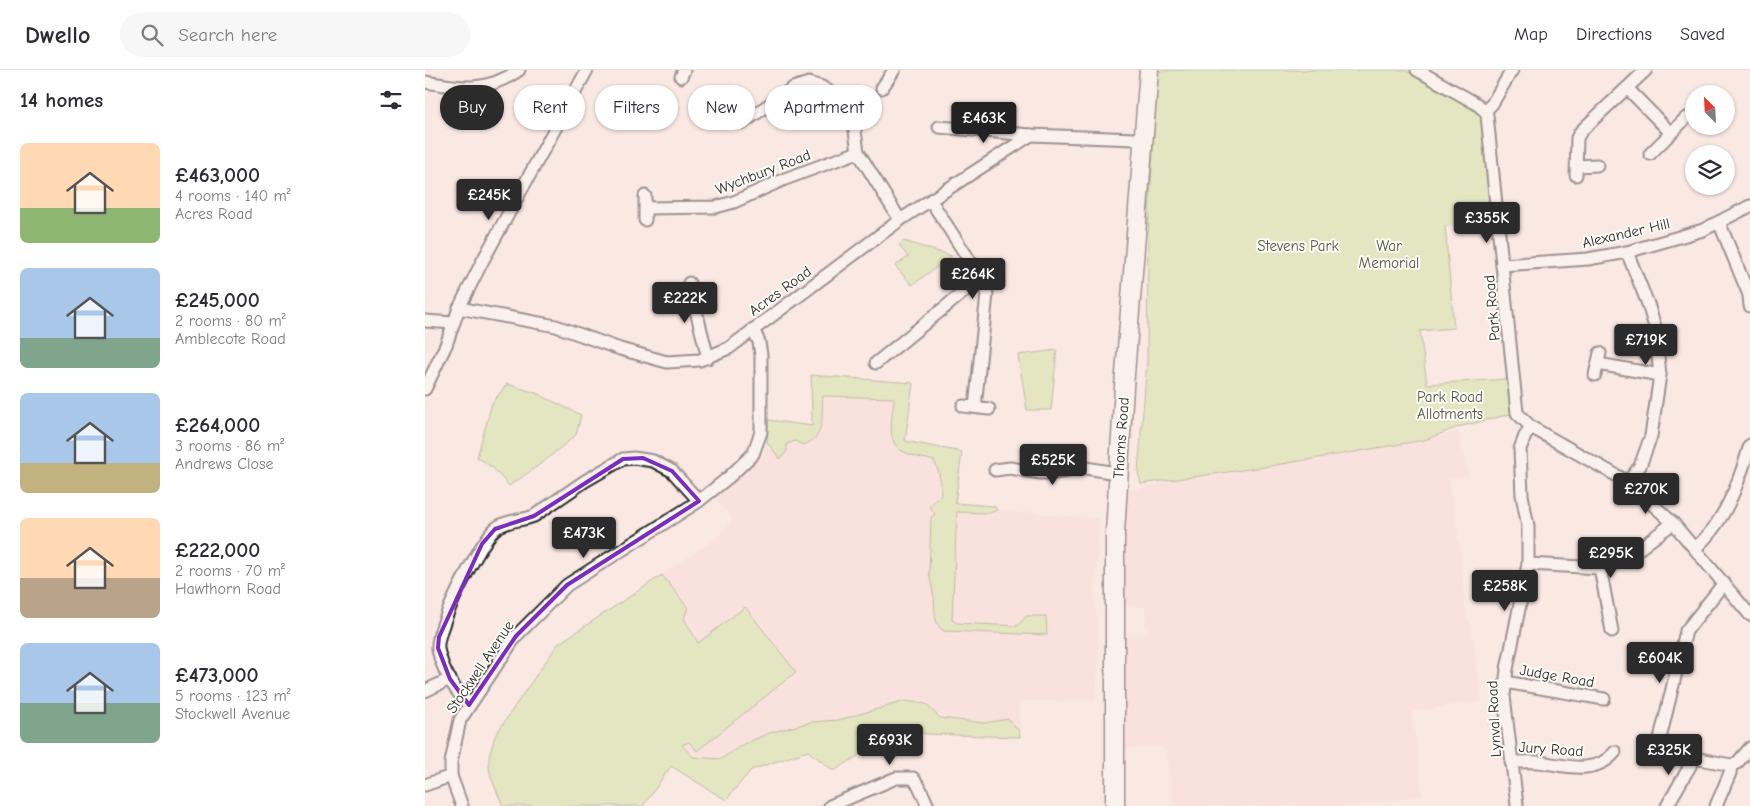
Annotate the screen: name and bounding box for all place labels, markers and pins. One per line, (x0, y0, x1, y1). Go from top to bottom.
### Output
pin: £463K (949, 102, 1019, 144)
pin: £245K (454, 178, 524, 221)
pin: £355K (1452, 202, 1522, 244)
pin: £264K (938, 258, 1008, 300)
pin: £222K (650, 282, 720, 324)
pin: £719K (1611, 324, 1681, 366)
pin: £525K (1018, 444, 1088, 486)
pin: £270K (1611, 472, 1681, 515)
pin: £473K (549, 516, 619, 559)
pin: £295K (1576, 536, 1646, 579)
pin: £258K (1470, 570, 1540, 612)
pin: £604K (1625, 642, 1695, 684)
pin: £693K (855, 724, 925, 766)
pin: £325K (1634, 734, 1704, 776)

